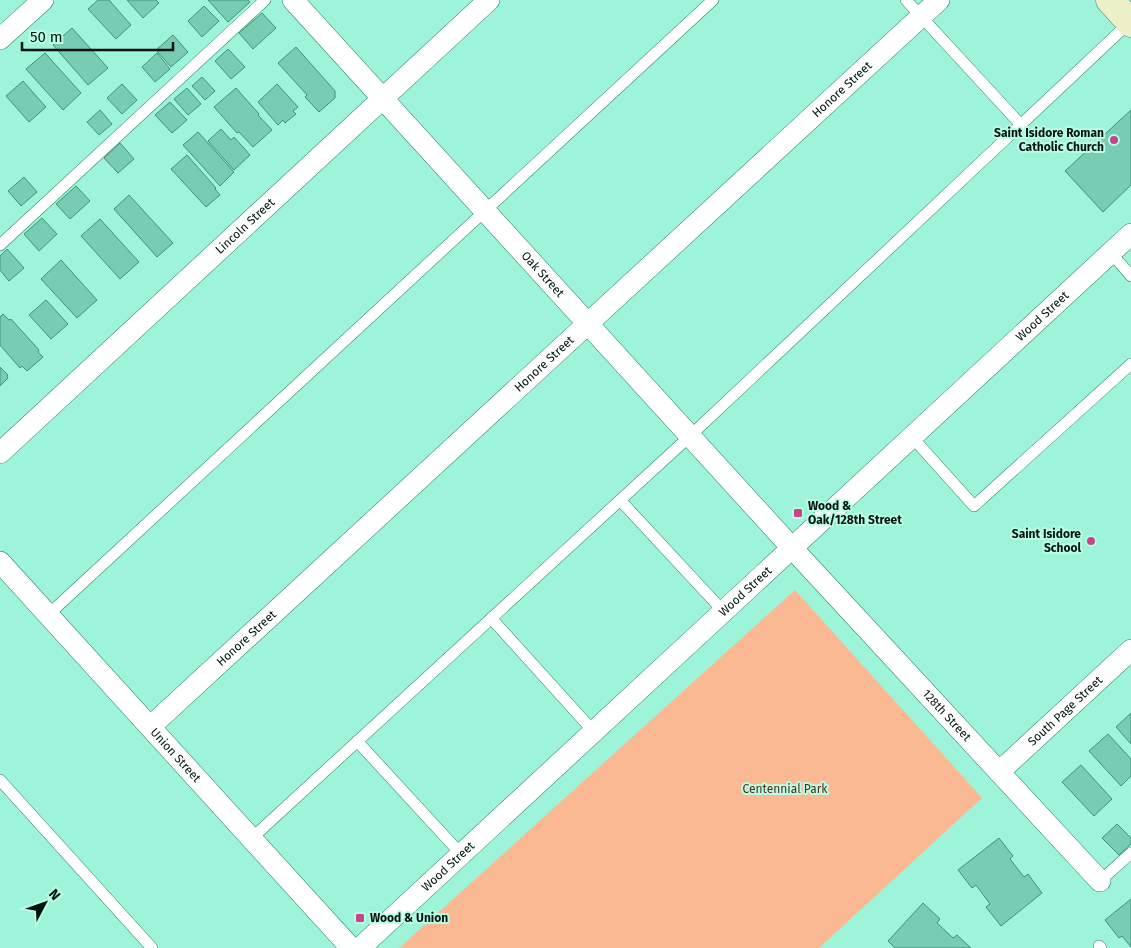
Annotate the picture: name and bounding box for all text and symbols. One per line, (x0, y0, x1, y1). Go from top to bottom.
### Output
scale bar (22, 20, 174, 52)
text: 50 m (30, 28, 63, 46)
street label: Honore Street (809, 58, 875, 120)
place label: Saint Isidore Roman Catholic Church (994, 126, 1104, 154)
marker: Saint Isidore Roman Catholic Church (1108, 134, 1120, 146)
street label: Lincoln Street (213, 195, 278, 257)
street label: Oak Street (519, 249, 567, 300)
street label: Wood Street (1013, 288, 1072, 344)
street label: Honore Street (512, 332, 577, 395)
place label: Wood & Oak/128th Street (808, 499, 902, 527)
marker: Wood & Oak/128th Street (792, 507, 804, 519)
place label: Saint Isidore School (1012, 527, 1081, 555)
marker: Saint Isidore School (1085, 535, 1097, 547)
street label: Wood Street (716, 563, 775, 619)
street label: Honore Street (214, 607, 279, 669)
street label: South Page Street (1025, 673, 1106, 749)
street label: 128th Street (920, 687, 974, 744)
street label: Union Street (147, 725, 204, 786)
park label: Centennial Park (743, 782, 828, 796)
street label: Wood Street (419, 838, 478, 894)
north arrow (20, 878, 70, 928)
text: N (45, 886, 64, 904)
place label: Wood & Union (370, 911, 448, 925)
marker: Wood & Union (354, 912, 366, 924)

